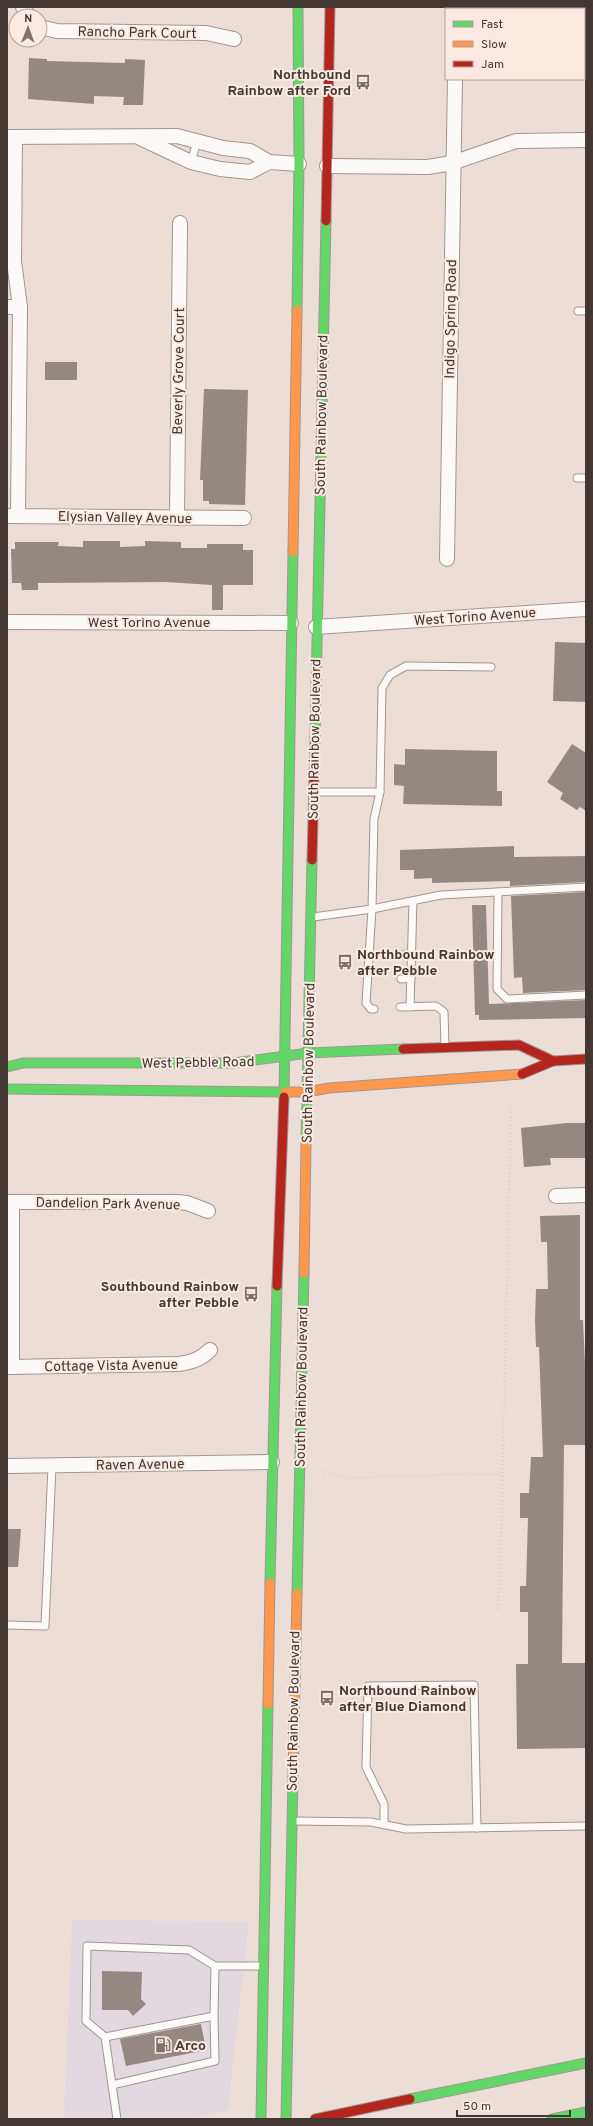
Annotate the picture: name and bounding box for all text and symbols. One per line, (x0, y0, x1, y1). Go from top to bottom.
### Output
north arrow (8, 8, 48, 48)
legend (445, 8, 585, 80)
text: N (24, 12, 32, 26)
text: Fast (481, 17, 503, 33)
street label: Rancho Park Court (77, 24, 197, 43)
text: Slow (481, 37, 507, 53)
text: Jam (481, 57, 504, 73)
place label: Northbound Rainbow after Ford (228, 67, 351, 100)
bus stop icon: Northbound Rainbow after Ford (354, 73, 372, 91)
street label: Indigo Spring Road (442, 259, 461, 379)
street label: Beverly Grove Court (170, 307, 189, 435)
street label: South Rainbow Boulevard (313, 335, 332, 495)
street label: Elysian Valley Avenue (58, 509, 192, 528)
street label: West Torino Avenue (413, 605, 537, 630)
street label: West Torino Avenue (88, 615, 210, 632)
street label: South Rainbow Boulevard (306, 659, 325, 819)
place label: Northbound Rainbow after Pebble (357, 947, 494, 980)
bus stop icon: Northbound Rainbow after Pebble (336, 953, 354, 971)
street label: South Rainbow Boulevard (300, 983, 319, 1143)
street label: West Pebble Road (141, 1054, 255, 1073)
street label: Dandelion Park Avenue (35, 1195, 181, 1214)
place label: Southbound Rainbow after Pebble (101, 1279, 239, 1312)
bus stop icon: Southbound Rainbow after Pebble (242, 1285, 260, 1303)
street label: South Rainbow Boulevard (293, 1307, 312, 1467)
street label: Cottage Vista Avenue (44, 1357, 178, 1376)
street label: Raven Avenue (96, 1456, 185, 1475)
street label: South Rainbow Boulevard (285, 1631, 304, 1791)
place label: Northbound Rainbow after Blue Diamond (339, 1683, 476, 1716)
bus stop icon: Northbound Rainbow after Blue Diamond (318, 1689, 336, 1707)
fuel station icon: Arco (154, 2036, 172, 2054)
place label: Arco (175, 2038, 206, 2055)
scale bar (457, 2092, 570, 2118)
text: 50 m (463, 2099, 491, 2115)

